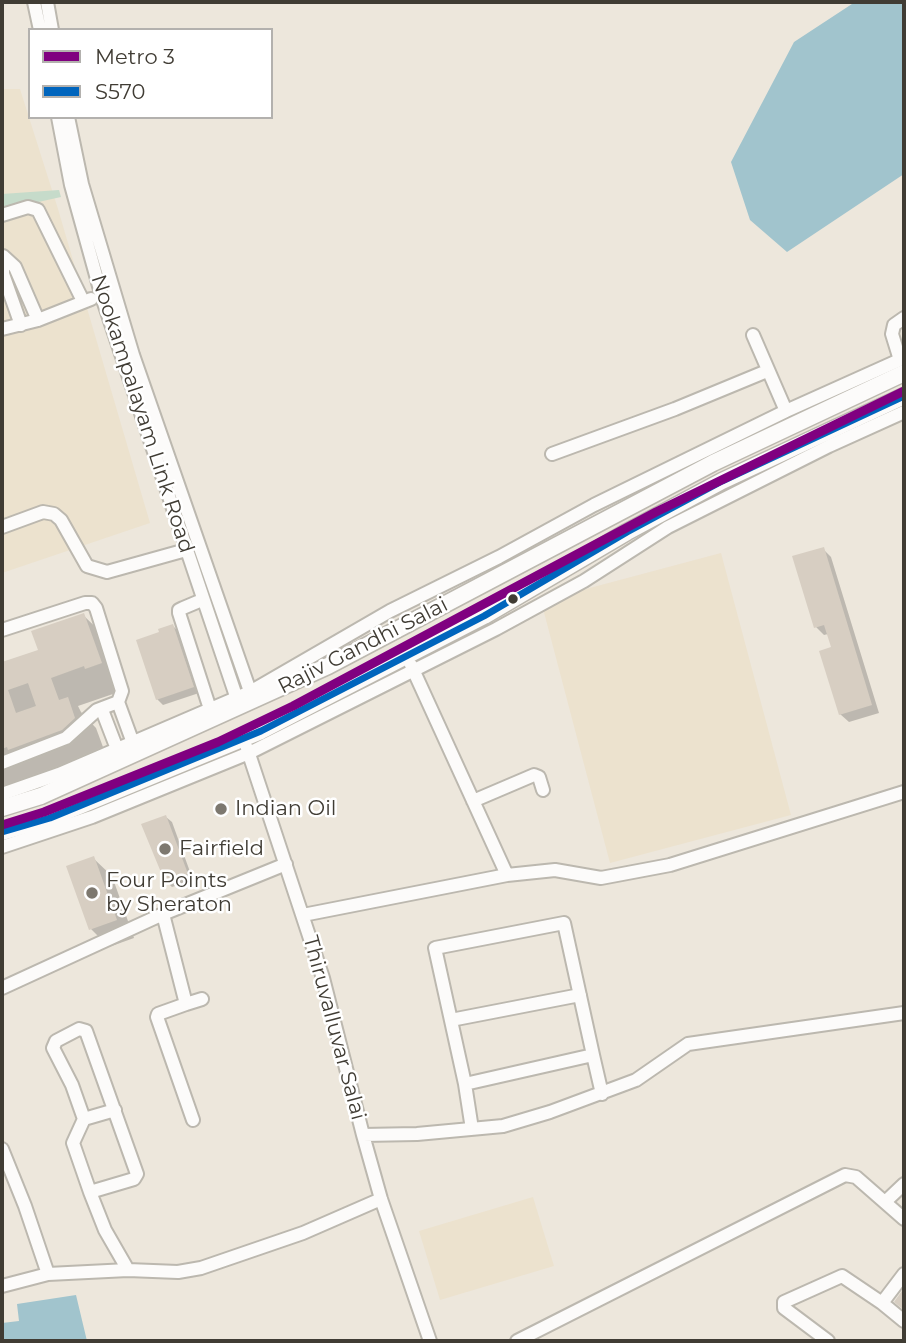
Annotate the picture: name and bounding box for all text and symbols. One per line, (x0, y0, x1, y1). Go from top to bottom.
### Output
legend (28, 28, 273, 119)
text: Metro 3 (95, 44, 175, 69)
text: S570 (95, 79, 145, 104)
street label: Nookampalayam Link Road (85, 272, 199, 556)
street label: Rajiv Gandhi Salai (274, 592, 452, 700)
unlabelled marker (506, 592, 520, 606)
place label: Indian Oil (235, 796, 336, 822)
marker: Indian Oil (213, 801, 229, 817)
place label: Fairfield (179, 836, 264, 862)
marker: Fairfield (157, 841, 173, 857)
place label: Four Points by Sheraton (106, 868, 232, 918)
marker: Four Points by Sheraton (84, 885, 100, 901)
street label: Thiruvalluvar Salai (297, 933, 371, 1123)

